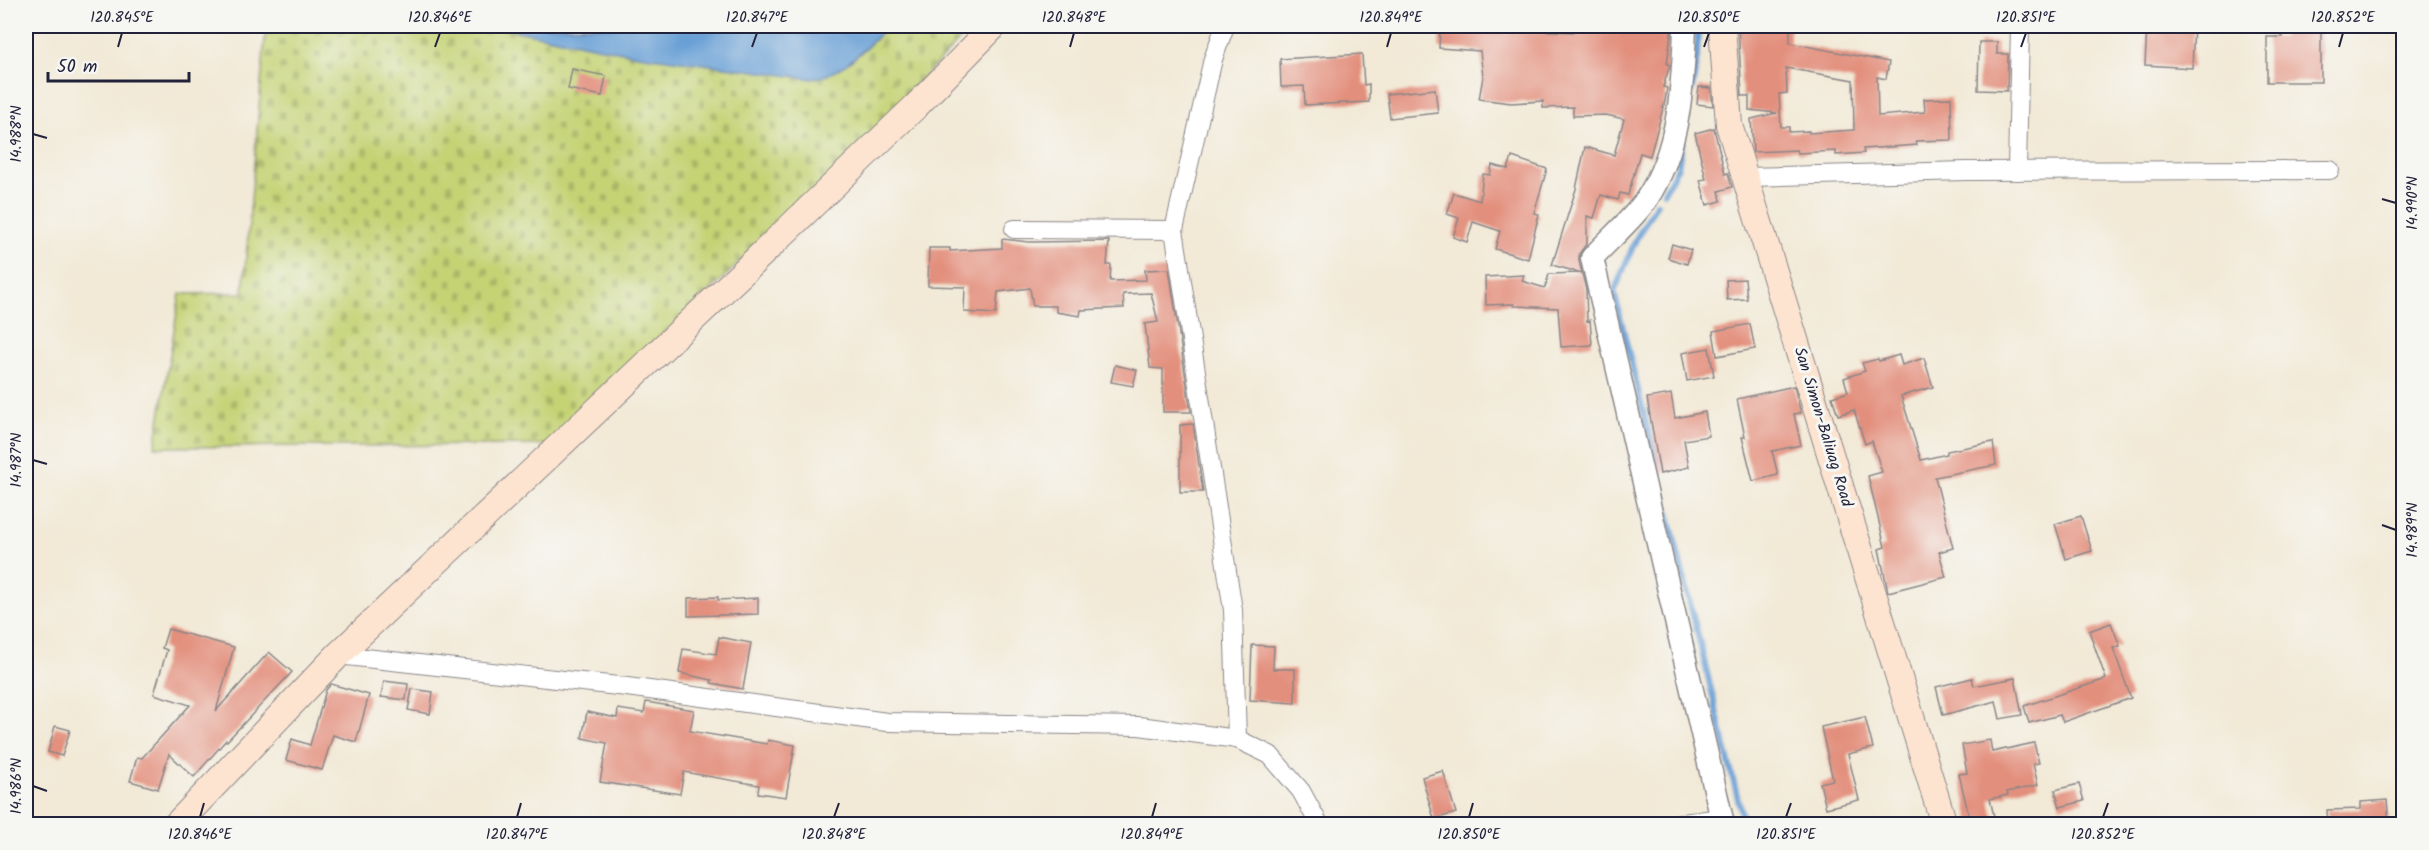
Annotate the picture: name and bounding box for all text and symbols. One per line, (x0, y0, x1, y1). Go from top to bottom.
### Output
text: 120.845°E (90, 6, 155, 30)
text: 120.846°E (408, 6, 473, 30)
text: 120.847°E (726, 6, 789, 30)
text: 120.848°E (1042, 6, 1108, 30)
text: 120.849°E (1360, 6, 1424, 30)
text: 120.850°E (1678, 6, 1742, 30)
text: 120.851°E (1996, 6, 2057, 30)
text: 120.852°E (2311, 6, 2376, 30)
scale bar (48, 45, 189, 83)
text: 50 m (57, 53, 97, 82)
text: 14.988°N (5, 105, 29, 163)
text: 14.990°N (2401, 176, 2425, 230)
street label: San Simon-Baliuag Road (1787, 344, 1859, 511)
text: 14.987°N (5, 432, 29, 488)
text: 14.989°N (2401, 502, 2425, 558)
text: 14.986°N (5, 758, 29, 814)
text: 120.846°E (168, 823, 233, 847)
text: 120.847°E (486, 823, 549, 847)
text: 120.848°E (802, 823, 868, 847)
text: 120.849°E (1121, 823, 1185, 847)
text: 120.850°E (1438, 823, 1502, 847)
text: 120.851°E (1756, 823, 1817, 847)
text: 120.852°E (2071, 823, 2136, 847)

